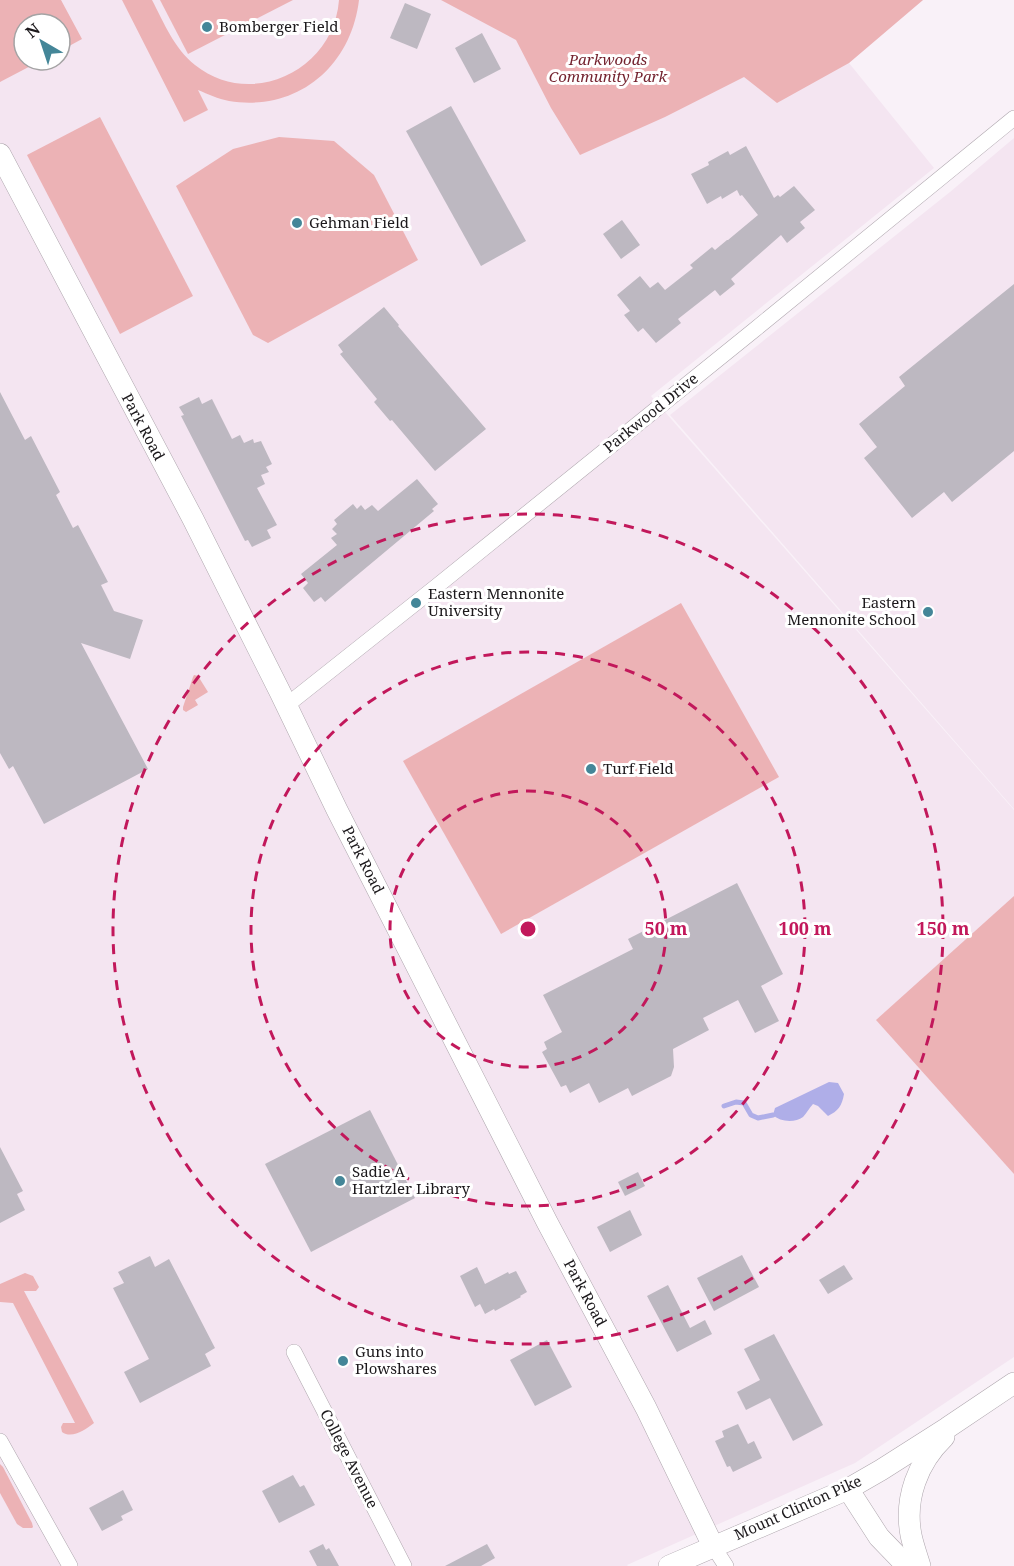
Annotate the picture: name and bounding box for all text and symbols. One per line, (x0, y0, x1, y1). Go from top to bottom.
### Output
north arrow (12, 12, 72, 72)
place label: Bomberger Field (219, 16, 339, 36)
text: N (21, 18, 45, 43)
marker: Bomberger Field (200, 20, 214, 34)
park label: Parkwoods Community Park (549, 49, 668, 86)
place label: Gehman Field (309, 212, 409, 232)
marker: Gehman Field (290, 216, 304, 230)
street label: Parkwood Drive (599, 368, 702, 457)
street label: Park Road (118, 389, 170, 464)
place label: Eastern Mennonite University (428, 583, 564, 620)
place label: Eastern Mennonite School (787, 592, 916, 629)
marker: Eastern Mennonite University (409, 596, 423, 610)
marker: Eastern Mennonite School (921, 605, 935, 619)
place label: Turf Field (603, 758, 674, 778)
marker: Turf Field (584, 762, 598, 776)
street label: Park Road (338, 822, 389, 897)
text: 50 m (645, 916, 688, 940)
text: 100 m (779, 916, 832, 940)
text: 150 m (917, 916, 970, 940)
centre of rings (518, 919, 538, 939)
place label: Sadie A Hartzler Library (352, 1161, 471, 1198)
marker: Sadie A Hartzler Library (333, 1174, 347, 1188)
street label: Park Road (560, 1255, 612, 1330)
place label: Guns into Plowshares (355, 1341, 437, 1378)
marker: Guns into Plowshares (336, 1354, 350, 1368)
street label: College Avenue (316, 1406, 383, 1512)
street label: Mount Clinton Pike (731, 1470, 864, 1544)

